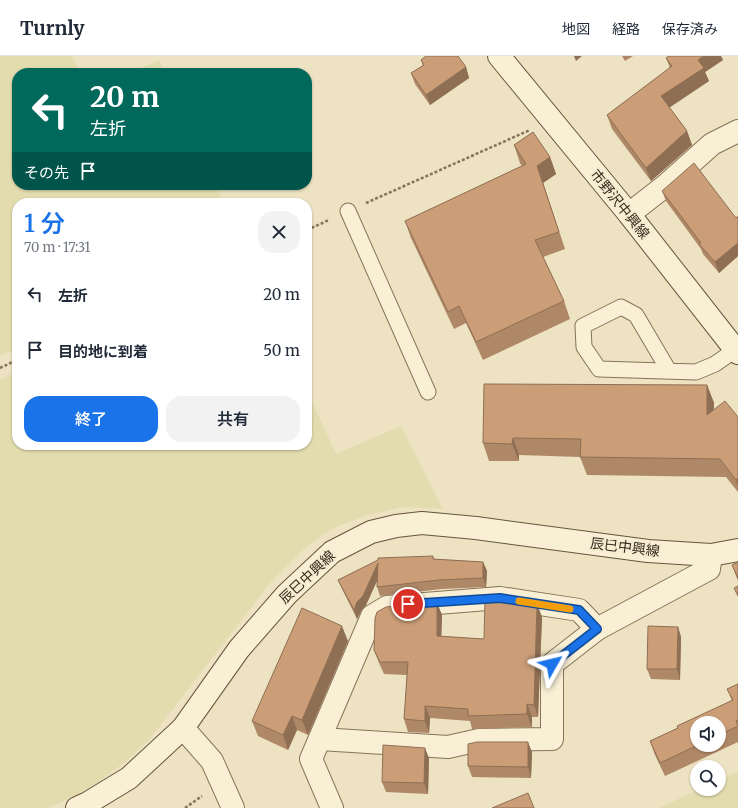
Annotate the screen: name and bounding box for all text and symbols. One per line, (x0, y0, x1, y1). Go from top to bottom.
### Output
text: Turnly (20, 16, 85, 40)
text: 地図 (562, 20, 590, 38)
text: 経路 (612, 20, 640, 38)
text: 保存済み (662, 20, 718, 38)
text: 20 m (90, 79, 159, 115)
icon: left (24, 84, 76, 136)
text: 左折 (90, 117, 126, 140)
icon: arrive (77, 160, 99, 182)
text: その先 (24, 163, 69, 182)
street label: 市野沢中興線 (587, 166, 653, 242)
text: 1 分 (24, 208, 65, 239)
button: close (258, 211, 300, 253)
text: 70 m · 17:31 (24, 239, 91, 256)
icon: left (24, 283, 46, 305)
text: 20 m (263, 285, 300, 304)
text: 左折 (58, 286, 88, 305)
icon: arrive (24, 339, 46, 361)
text: 50 m (263, 341, 300, 360)
text: 目的地に到着 (58, 342, 148, 361)
button: 終了 (24, 396, 158, 442)
button: 共有 (166, 396, 300, 442)
street label: 辰巳中興線 (589, 534, 661, 560)
street label: 辰巳中興線 (275, 547, 339, 607)
pin (391, 587, 425, 621)
icon: arrive (397, 593, 419, 615)
position arrow (531, 643, 573, 685)
map controls (690, 716, 726, 796)
button: sound (690, 716, 726, 752)
button: search (690, 760, 726, 796)

